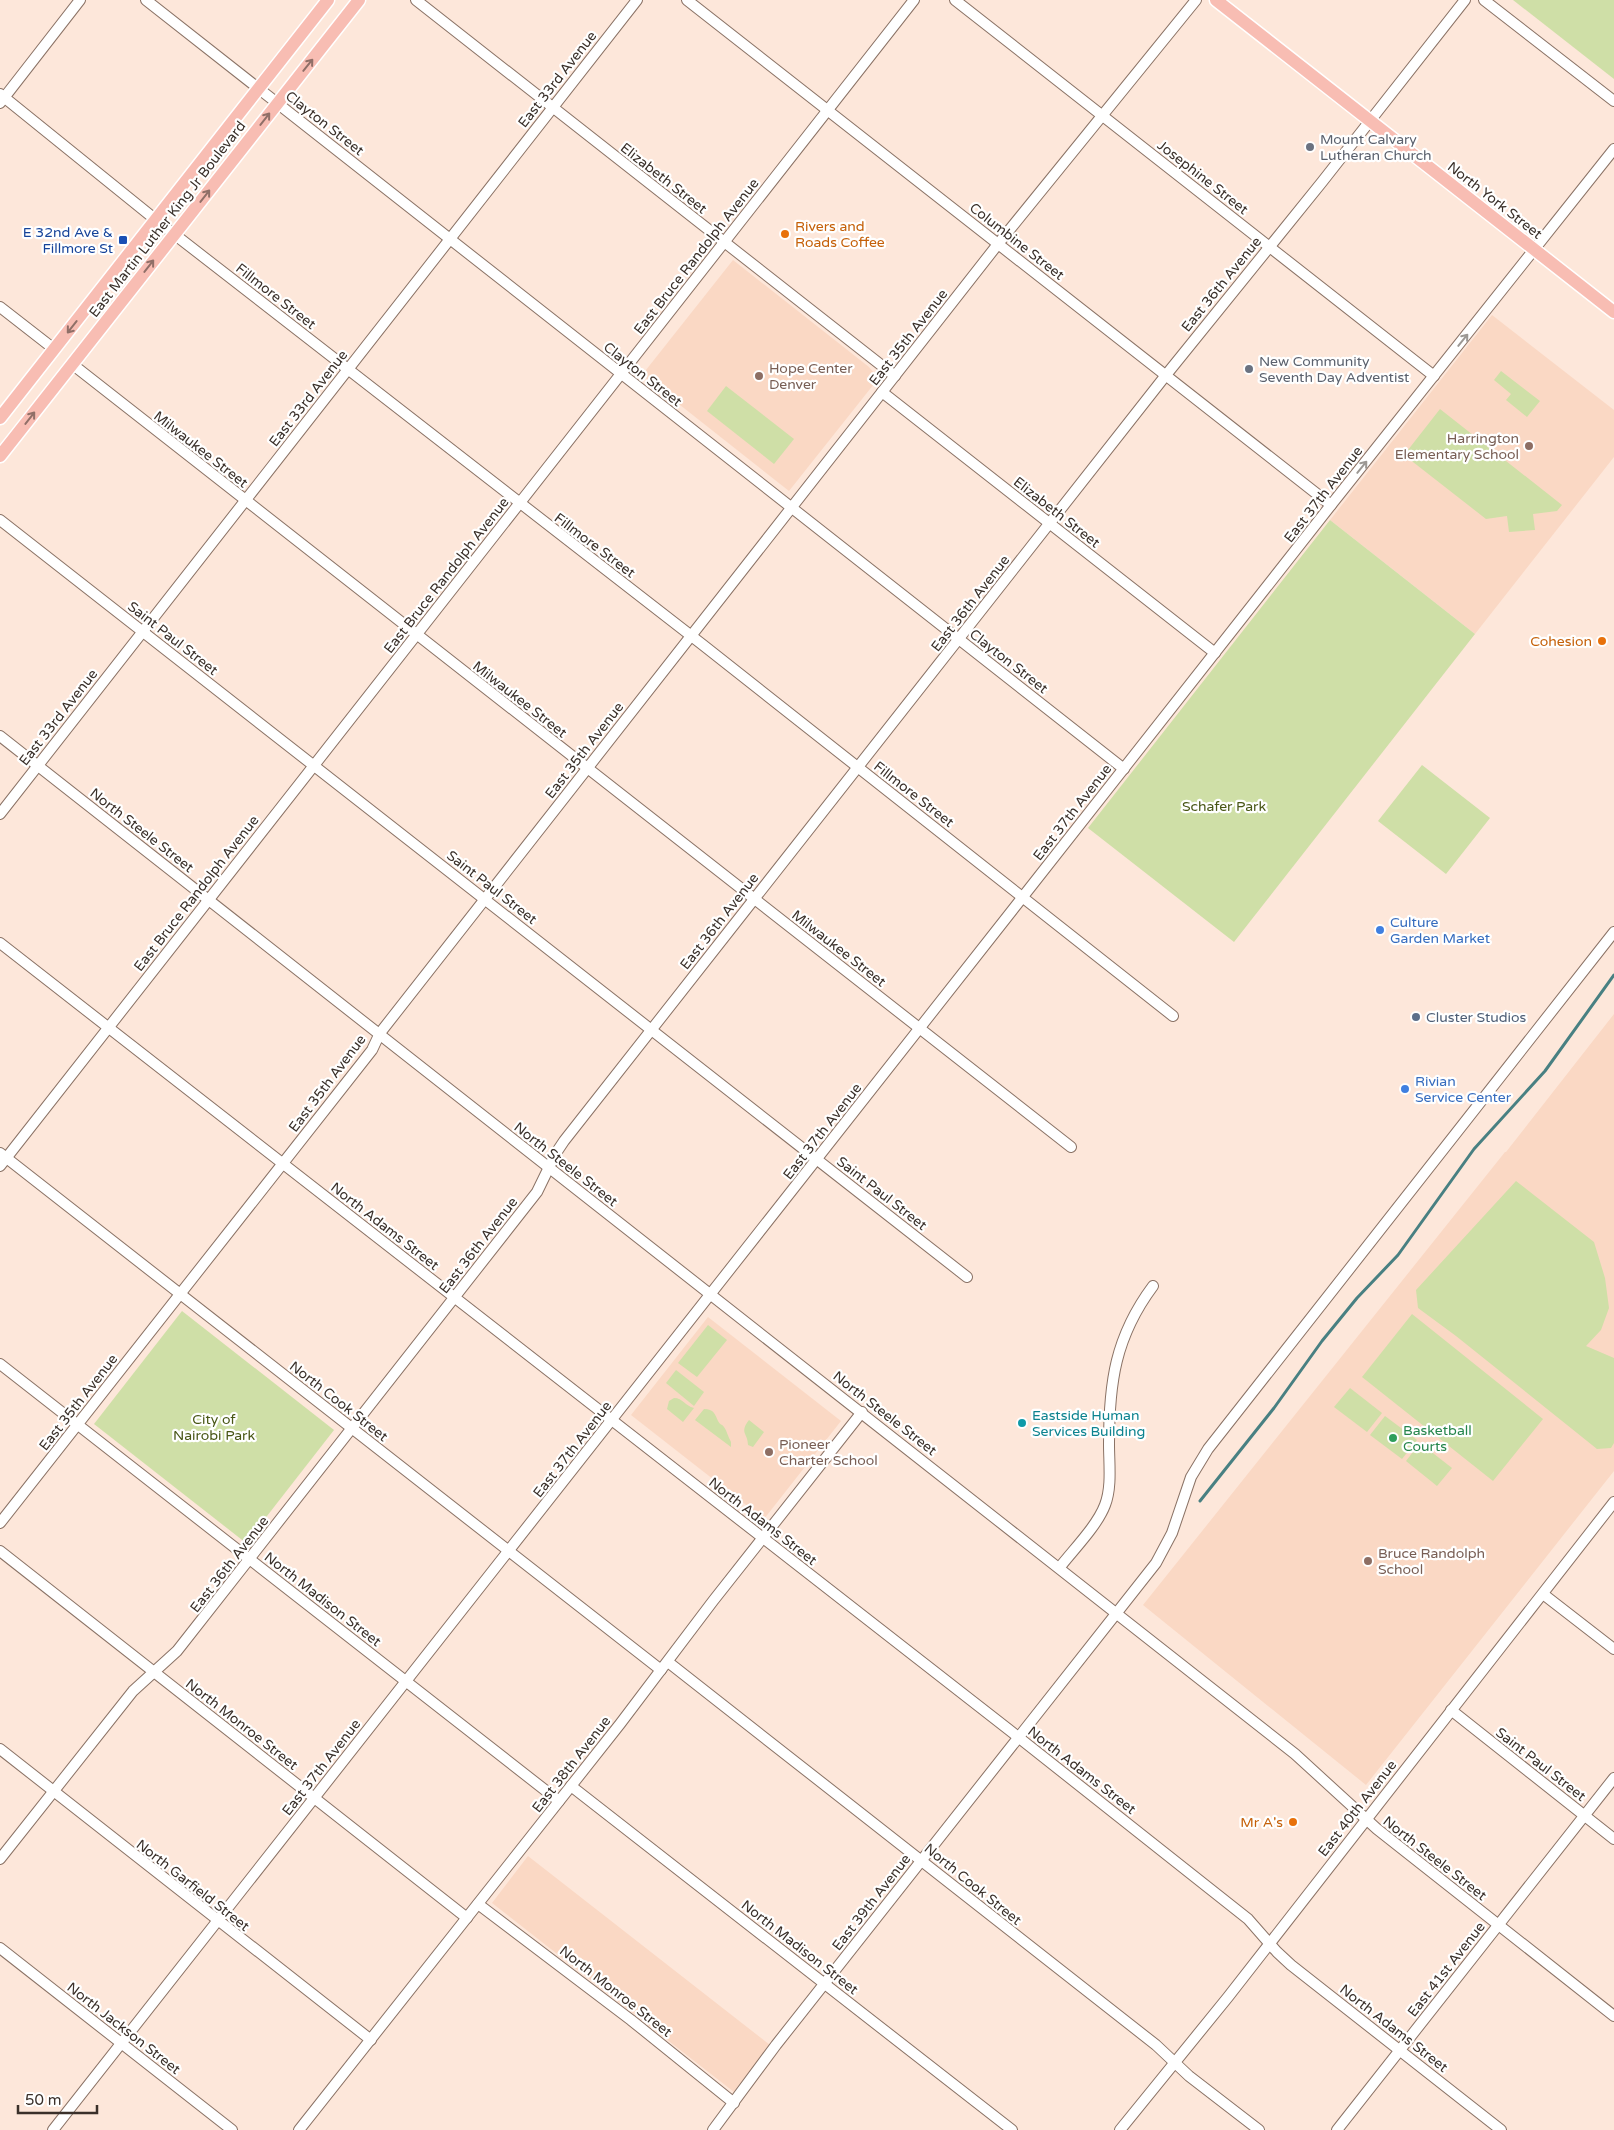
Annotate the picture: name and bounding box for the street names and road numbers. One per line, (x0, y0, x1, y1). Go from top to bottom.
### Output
street label: East 33rd Avenue (514, 28, 600, 131)
street label: Clayton Street (282, 88, 368, 160)
street label: East Martin Luther King Jr Boulevard (86, 118, 249, 321)
street label: Josephine Street (1154, 137, 1252, 219)
street label: Elizabeth Street (617, 139, 711, 218)
street label: North York Street (1444, 158, 1546, 243)
street label: East Bruce Randolph Avenue (630, 175, 763, 338)
street label: Columbine Street (966, 199, 1068, 284)
street label: East 36th Avenue (1178, 233, 1265, 335)
street label: Fillmore Street (232, 260, 320, 333)
street label: East 35th Avenue (866, 286, 951, 389)
street label: Clayton Street (600, 339, 686, 411)
street label: East 33rd Avenue (265, 347, 351, 450)
street label: Milwaukee Street (150, 407, 252, 492)
street label: East 37th Avenue (1281, 443, 1366, 546)
street label: Elizabeth Street (1010, 473, 1104, 552)
street label: East Bruce Randolph Avenue (380, 494, 513, 657)
street label: Fillmore Street (551, 509, 639, 582)
street label: East 36th Avenue (928, 552, 1013, 655)
street label: Saint Paul Street (124, 598, 222, 679)
street label: Clayton Street (966, 626, 1052, 698)
street label: Milwaukee Street (469, 657, 571, 742)
street label: East 33rd Avenue (15, 666, 101, 769)
street label: East 35th Avenue (542, 699, 627, 802)
street label: Fillmore Street (870, 758, 958, 831)
street label: East 37th Avenue (1030, 761, 1115, 864)
street label: North Steele Street (86, 785, 197, 877)
street label: East Bruce Randolph Avenue (130, 812, 263, 975)
street label: Saint Paul Street (443, 847, 541, 928)
street label: East 36th Avenue (677, 870, 762, 973)
street label: Milwaukee Street (788, 906, 890, 991)
street label: East 35th Avenue (285, 1031, 370, 1135)
street label: East 37th Avenue (780, 1080, 865, 1183)
street label: North Steele Street (510, 1119, 621, 1211)
street label: Saint Paul Street (833, 1153, 931, 1234)
street label: North Adams Street (327, 1179, 443, 1274)
street label: East 36th Avenue (436, 1194, 521, 1297)
street label: East 35th Avenue (36, 1351, 121, 1454)
street label: North Cook Street (286, 1358, 392, 1446)
street label: North Steele Street (829, 1368, 940, 1460)
street label: East 37th Avenue (530, 1398, 615, 1501)
street label: North Adams Street (705, 1474, 821, 1569)
street label: East 36th Avenue (187, 1513, 272, 1616)
street label: North Madison Street (261, 1549, 385, 1651)
street label: North Monroe Street (182, 1675, 302, 1774)
street label: East 38th Avenue (529, 1713, 614, 1816)
street label: East 37th Avenue (279, 1716, 364, 1819)
street label: North Adams Street (1024, 1723, 1140, 1818)
street label: Saint Paul Street (1492, 1724, 1590, 1805)
street label: East 40th Avenue (1315, 1757, 1400, 1860)
street label: North Steele Street (1379, 1813, 1490, 1905)
street label: North Garfield Street (133, 1836, 253, 1935)
street label: North Cook Street (921, 1840, 1025, 1929)
street label: East 39th Avenue (829, 1851, 914, 1954)
street label: North Madison Street (738, 1897, 862, 1999)
street label: East 41st Avenue (1404, 1918, 1489, 2020)
street label: North Monroe Street (556, 1942, 676, 2041)
street label: North Jackson Street (64, 1979, 184, 2078)
street label: North Adams Street (1336, 1981, 1452, 2076)

